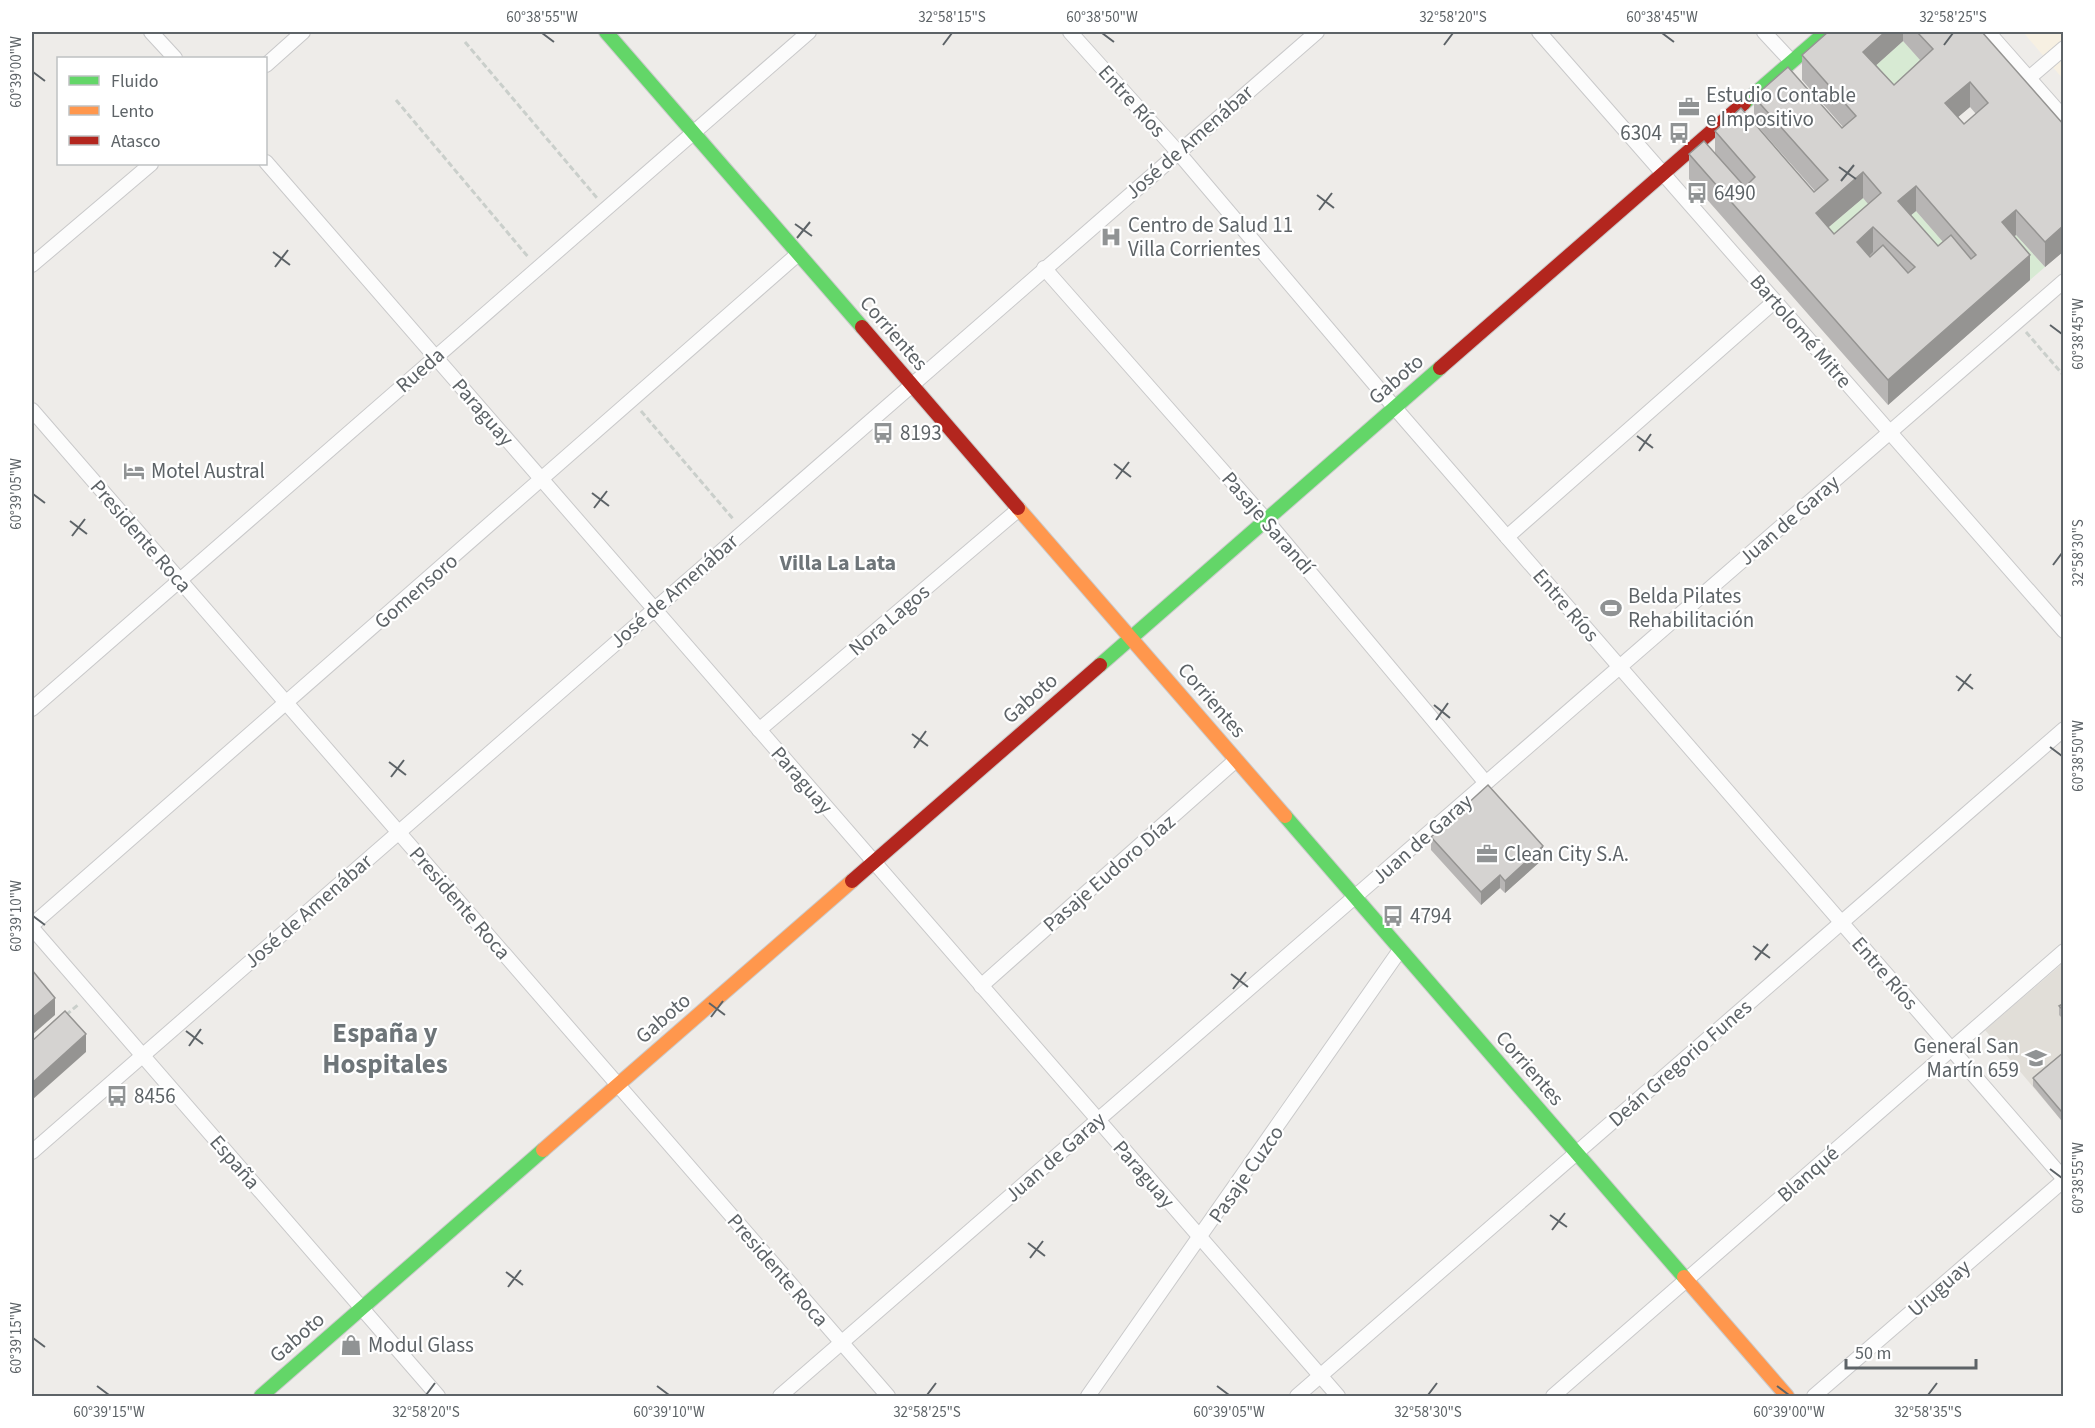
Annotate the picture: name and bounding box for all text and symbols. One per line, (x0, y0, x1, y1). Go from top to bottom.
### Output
text: 60°38'55"W (506, 7, 578, 28)
text: 32°58'15"S (918, 7, 986, 28)
text: 60°38'50"W (1066, 7, 1138, 28)
text: 32°58'20"S (1419, 7, 1487, 28)
text: 60°38'45"W (1626, 7, 1698, 28)
text: 32°58'25"S (1919, 7, 1987, 28)
text: 60°39'00"W (6, 36, 27, 108)
legend (57, 57, 267, 165)
street label: Entre Ríos (1091, 58, 1173, 144)
text: Fluido (111, 69, 158, 94)
street label: José de Amenábar (1118, 77, 1260, 206)
place label: Estudio Contable e Impositivo (1706, 80, 1856, 134)
office icon: Estudio Contable e Impositivo (1677, 95, 1701, 119)
text: Lento (111, 99, 154, 124)
place label: 6304 (1620, 118, 1662, 148)
bus stop icon: 6304 (1667, 121, 1691, 145)
text: Atasco (111, 129, 160, 154)
place label: 6490 (1714, 178, 1756, 208)
bus stop icon: 6490 (1685, 181, 1709, 205)
place label: Centro de Salud 11 Villa Corrientes (1128, 210, 1293, 264)
hospital icon: Centro de Salud 11 Villa Corrientes (1099, 225, 1123, 249)
street label: Bartolomé Mitre (1743, 267, 1859, 395)
street label: Corrientes (853, 289, 935, 377)
text: 60°38'45"W (2068, 298, 2089, 370)
street label: Rueda (389, 340, 451, 400)
street label: Gaboto (1362, 347, 1430, 411)
street label: Paraguay (445, 371, 521, 453)
place label: 8193 (900, 418, 942, 448)
bus stop icon: 8193 (871, 421, 895, 445)
place label: Motel Austral (151, 456, 265, 486)
text: 60°39'05"W (6, 458, 27, 530)
hotel icon: Motel Austral (122, 459, 146, 483)
street label: Pasaje Sarandí (1215, 465, 1322, 582)
street label: Juan de Garay (1732, 468, 1846, 572)
street label: Presidente Roca (83, 473, 199, 599)
text: 32°58'30"S (2068, 519, 2089, 587)
street label: José de Amenábar (603, 526, 745, 655)
street label: Gomensoro (368, 546, 464, 636)
district label: Villa La Lata (779, 547, 896, 579)
street label: Entre Ríos (1526, 562, 1607, 648)
street label: Nora Lagos (842, 577, 936, 663)
place label: Belda Pilates Rehabilitación (1628, 581, 1754, 635)
sports icon: Belda Pilates Rehabilitación (1599, 596, 1623, 620)
street label: Corrientes (1171, 656, 1253, 744)
street label: Gaboto (996, 666, 1064, 730)
text: 60°38'50"W (2068, 720, 2089, 792)
street label: Paraguay (764, 739, 840, 821)
street label: Juan de Garay (1365, 787, 1479, 891)
street label: Pasaje Eudoro Díaz (1036, 807, 1182, 939)
place label: Clean City S.A. (1504, 839, 1629, 869)
street label: Presidente Roca (402, 840, 518, 966)
office icon: Clean City S.A. (1475, 842, 1499, 866)
street label: José de Amenábar (237, 846, 379, 975)
text: 60°39'10"W (6, 880, 27, 952)
place label: 4794 (1410, 901, 1452, 931)
bus stop icon: 4794 (1381, 904, 1405, 928)
street label: Entre Ríos (1845, 930, 1926, 1016)
street label: Gaboto (629, 986, 697, 1050)
street label: Deán Gregorio Funes (1602, 992, 1758, 1134)
district label: España y Hospitales (322, 1014, 448, 1084)
street label: Corrientes (1489, 1024, 1571, 1112)
place label: General San Martín 659 (1914, 1031, 2019, 1085)
school or university icon: General San Martín 659 (2024, 1046, 2048, 1070)
place label: 8456 (134, 1081, 176, 1111)
bus stop icon: 8456 (105, 1084, 129, 1108)
street label: Juan de Garay (998, 1105, 1112, 1209)
street label: Pasaje Cuzco (1201, 1119, 1291, 1229)
street label: España (203, 1128, 267, 1196)
street label: Paraguay (1106, 1133, 1182, 1215)
street label: Blanqué (1771, 1139, 1845, 1209)
text: 60°38'55"W (2068, 1142, 2089, 1214)
street label: Presidente Roca (720, 1207, 836, 1333)
street label: Uruguay (1901, 1252, 1977, 1324)
text: 60°39'15"W (6, 1302, 27, 1374)
street label: Gaboto (263, 1305, 331, 1369)
place label: Modul Glass (368, 1330, 474, 1360)
scale bar (1846, 1332, 1976, 1370)
shop icon: Modul Glass (339, 1333, 363, 1357)
text: 50 m (1855, 1341, 1891, 1366)
text: 60°39'15"W (73, 1402, 145, 1423)
text: 32°58'20"S (392, 1402, 460, 1423)
text: 60°39'10"W (633, 1402, 705, 1423)
text: 32°58'25"S (893, 1402, 961, 1423)
text: 60°39'05"W (1193, 1402, 1265, 1423)
text: 32°58'30"S (1394, 1402, 1462, 1423)
text: 60°39'00"W (1753, 1402, 1825, 1423)
text: 32°58'35"S (1894, 1402, 1962, 1423)

